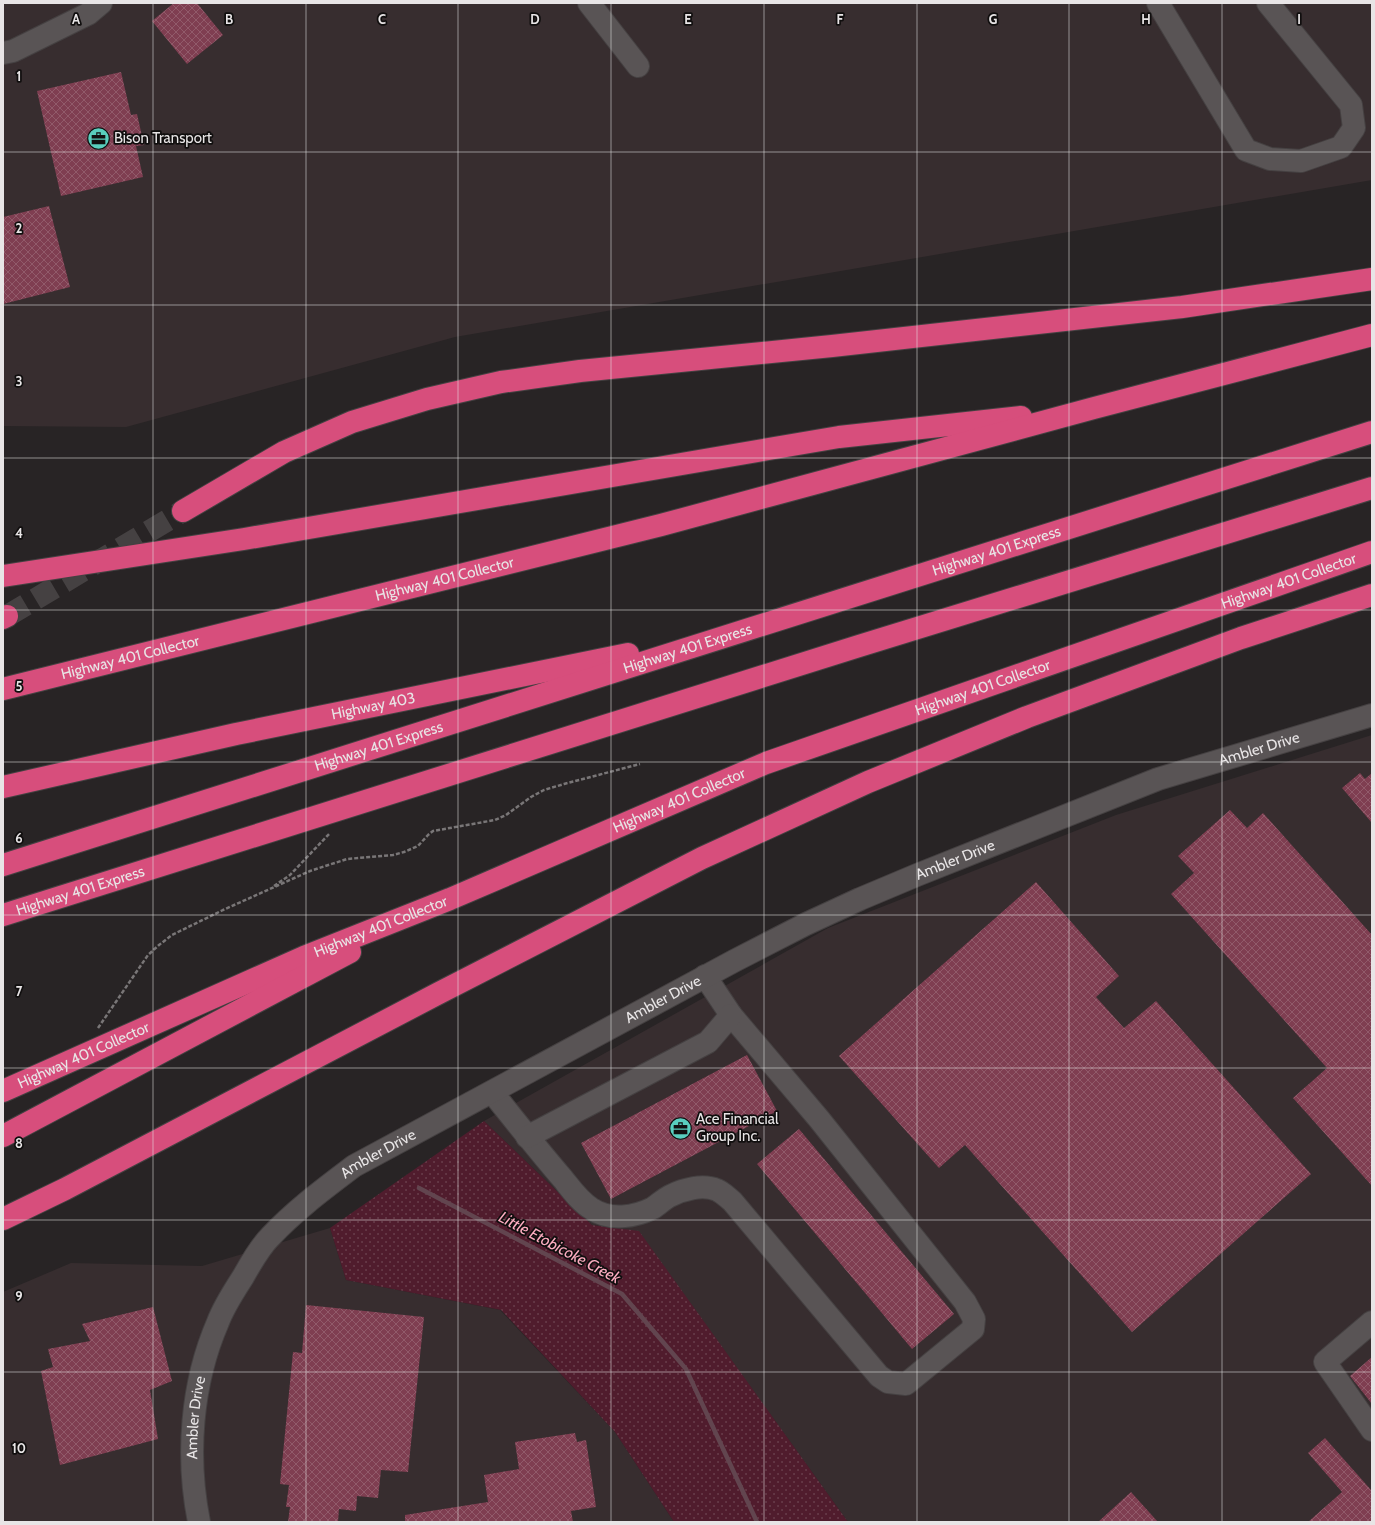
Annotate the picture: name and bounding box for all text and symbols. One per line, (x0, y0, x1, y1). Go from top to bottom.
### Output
text: A (72, 11, 81, 27)
text: B (225, 11, 233, 27)
text: C (378, 11, 386, 27)
text: D (530, 11, 540, 27)
text: E (684, 11, 692, 27)
text: F (837, 11, 844, 27)
text: G (989, 11, 998, 27)
text: H (1141, 11, 1151, 27)
text: I (1297, 11, 1301, 27)
text: 1 (17, 68, 21, 84)
office icon: Bison Transport (86, 125, 112, 151)
place label: Bison Transport (114, 129, 212, 147)
text: 2 (16, 220, 23, 236)
text: 3 (15, 373, 23, 389)
street label: Highway 401 Express (930, 522, 1063, 580)
text: 4 (15, 525, 23, 541)
street label: Highway 401 Collector (1219, 549, 1359, 613)
street label: Highway 401 Collector (373, 553, 516, 605)
street label: Highway 401 Express (621, 620, 754, 677)
street label: Highway 401 Collector (59, 631, 201, 683)
street label: Highway 401 Collector (913, 656, 1053, 719)
text: 5 (16, 678, 23, 694)
street label: Highway 403 (330, 689, 417, 723)
street label: Highway 401 Express (312, 717, 445, 775)
street label: Ambler Drive (1216, 728, 1302, 769)
street label: Highway 401 Collector (610, 764, 748, 837)
text: 6 (15, 830, 23, 846)
street label: Ambler Drive (913, 836, 998, 884)
street label: Highway 401 Express (14, 862, 147, 919)
street label: Highway 401 Collector (311, 892, 450, 961)
street label: Ambler Drive (622, 971, 704, 1027)
text: 7 (16, 983, 23, 999)
street label: Highway 401 Collector (15, 1018, 152, 1092)
place label: Ace Financial Group Inc. (696, 1110, 779, 1145)
office icon: Ace Financial Group Inc. (668, 1115, 694, 1141)
street label: Ambler Drive (337, 1125, 419, 1182)
text: 8 (15, 1135, 23, 1151)
water label: Little Etobicoke Creek (496, 1207, 625, 1288)
text: 9 (15, 1288, 23, 1304)
street label: Ambler Drive (183, 1374, 209, 1459)
text: 10 (12, 1440, 26, 1456)

